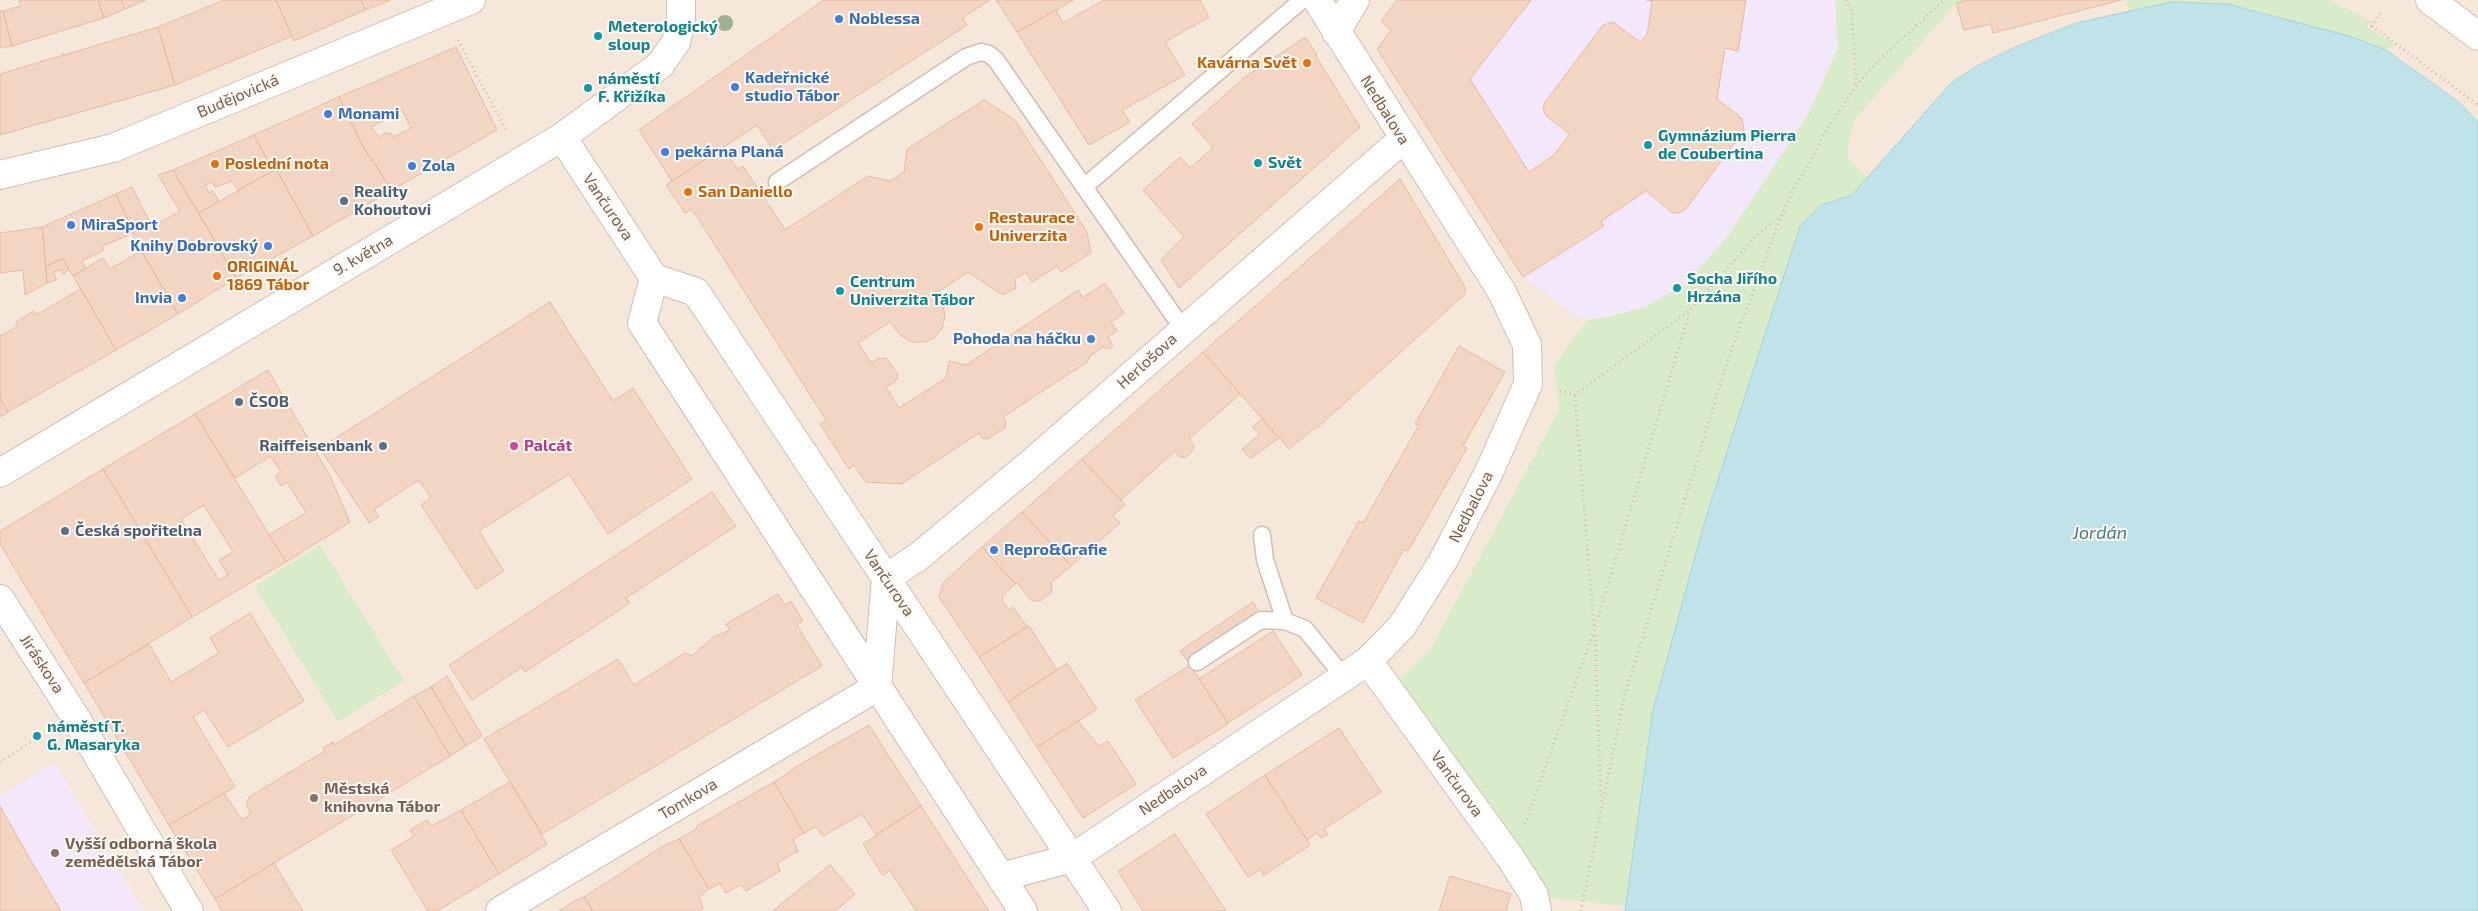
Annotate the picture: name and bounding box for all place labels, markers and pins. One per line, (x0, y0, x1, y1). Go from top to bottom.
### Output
place label: Noblessa (849, 9, 920, 29)
marker: Noblessa (833, 13, 845, 25)
place label: Meterologický sloup (608, 17, 718, 55)
marker: Meterologický sloup (592, 30, 604, 42)
place label: Kavárna Svět (1197, 53, 1297, 73)
marker: Kavárna Svět (1301, 57, 1313, 69)
place label: Kadeřnické studio Tábor (745, 68, 840, 106)
place label: náměstí F. Křižíka (598, 69, 666, 107)
marker: Kadeřnické studio Tábor (729, 81, 741, 93)
marker: náměstí F. Křižíka (582, 82, 594, 94)
place label: Monami (338, 104, 399, 124)
marker: Monami (322, 108, 334, 120)
place label: Gymnázium Pierra de Coubertina (1658, 126, 1796, 164)
marker: Gymnázium Pierra de Coubertina (1642, 139, 1654, 151)
place label: pekárna Planá (675, 142, 784, 162)
marker: pekárna Planá (659, 146, 671, 158)
place label: Svět (1268, 153, 1302, 173)
place label: Poslední nota (225, 154, 329, 174)
place label: Zola (422, 156, 455, 176)
marker: Svět (1252, 157, 1264, 169)
marker: Poslední nota (209, 158, 221, 170)
marker: Zola (406, 160, 418, 172)
place label: Reality Kohoutovi (354, 182, 431, 220)
place label: San Daniello (698, 182, 793, 202)
marker: San Daniello (682, 186, 694, 198)
marker: Reality Kohoutovi (338, 195, 350, 207)
place label: Restaurace Univerzita (989, 208, 1075, 246)
place label: MiraSport (81, 215, 158, 235)
marker: MiraSport (65, 219, 77, 231)
marker: Restaurace Univerzita (973, 221, 985, 233)
place label: Knihy Dobrovský (130, 236, 258, 256)
marker: Knihy Dobrovský (262, 240, 274, 252)
place label: ORIGINÁL 1869 Tábor (227, 257, 309, 295)
place label: Socha Jiřího Hrzána (1687, 269, 1777, 307)
marker: ORIGINÁL 1869 Tábor (211, 270, 223, 282)
place label: Centrum Univerzita Tábor (850, 272, 975, 310)
marker: Socha Jiřího Hrzána (1671, 282, 1683, 294)
marker: Centrum Univerzita Tábor (834, 285, 846, 297)
place label: Invia (135, 288, 172, 308)
marker: Invia (176, 292, 188, 304)
place label: Pohoda na háčku (953, 329, 1081, 349)
marker: Pohoda na háčku (1085, 333, 1097, 345)
place label: ČSOB (249, 392, 289, 412)
marker: ČSOB (233, 396, 245, 408)
place label: Raiffeisenbank (259, 436, 373, 456)
place label: Palcát (524, 436, 572, 456)
marker: Raiffeisenbank (377, 440, 389, 452)
marker: Palcát (508, 440, 520, 452)
place label: Česká spořitelna (75, 521, 202, 541)
marker: Česká spořitelna (59, 525, 71, 537)
place label: Repro&Grafie (1004, 540, 1107, 560)
marker: Repro&Grafie (988, 544, 1000, 556)
place label: náměstí T. G. Masaryka (47, 717, 140, 755)
marker: náměstí T. G. Masaryka (31, 730, 43, 742)
place label: Městská knihovna Tábor (324, 779, 440, 817)
marker: Městská knihovna Tábor (308, 792, 320, 804)
place label: Vyšší odborná škola zemědělská Tábor (65, 834, 217, 872)
marker: Vyšší odborná škola zemědělská Tábor (49, 847, 61, 859)

